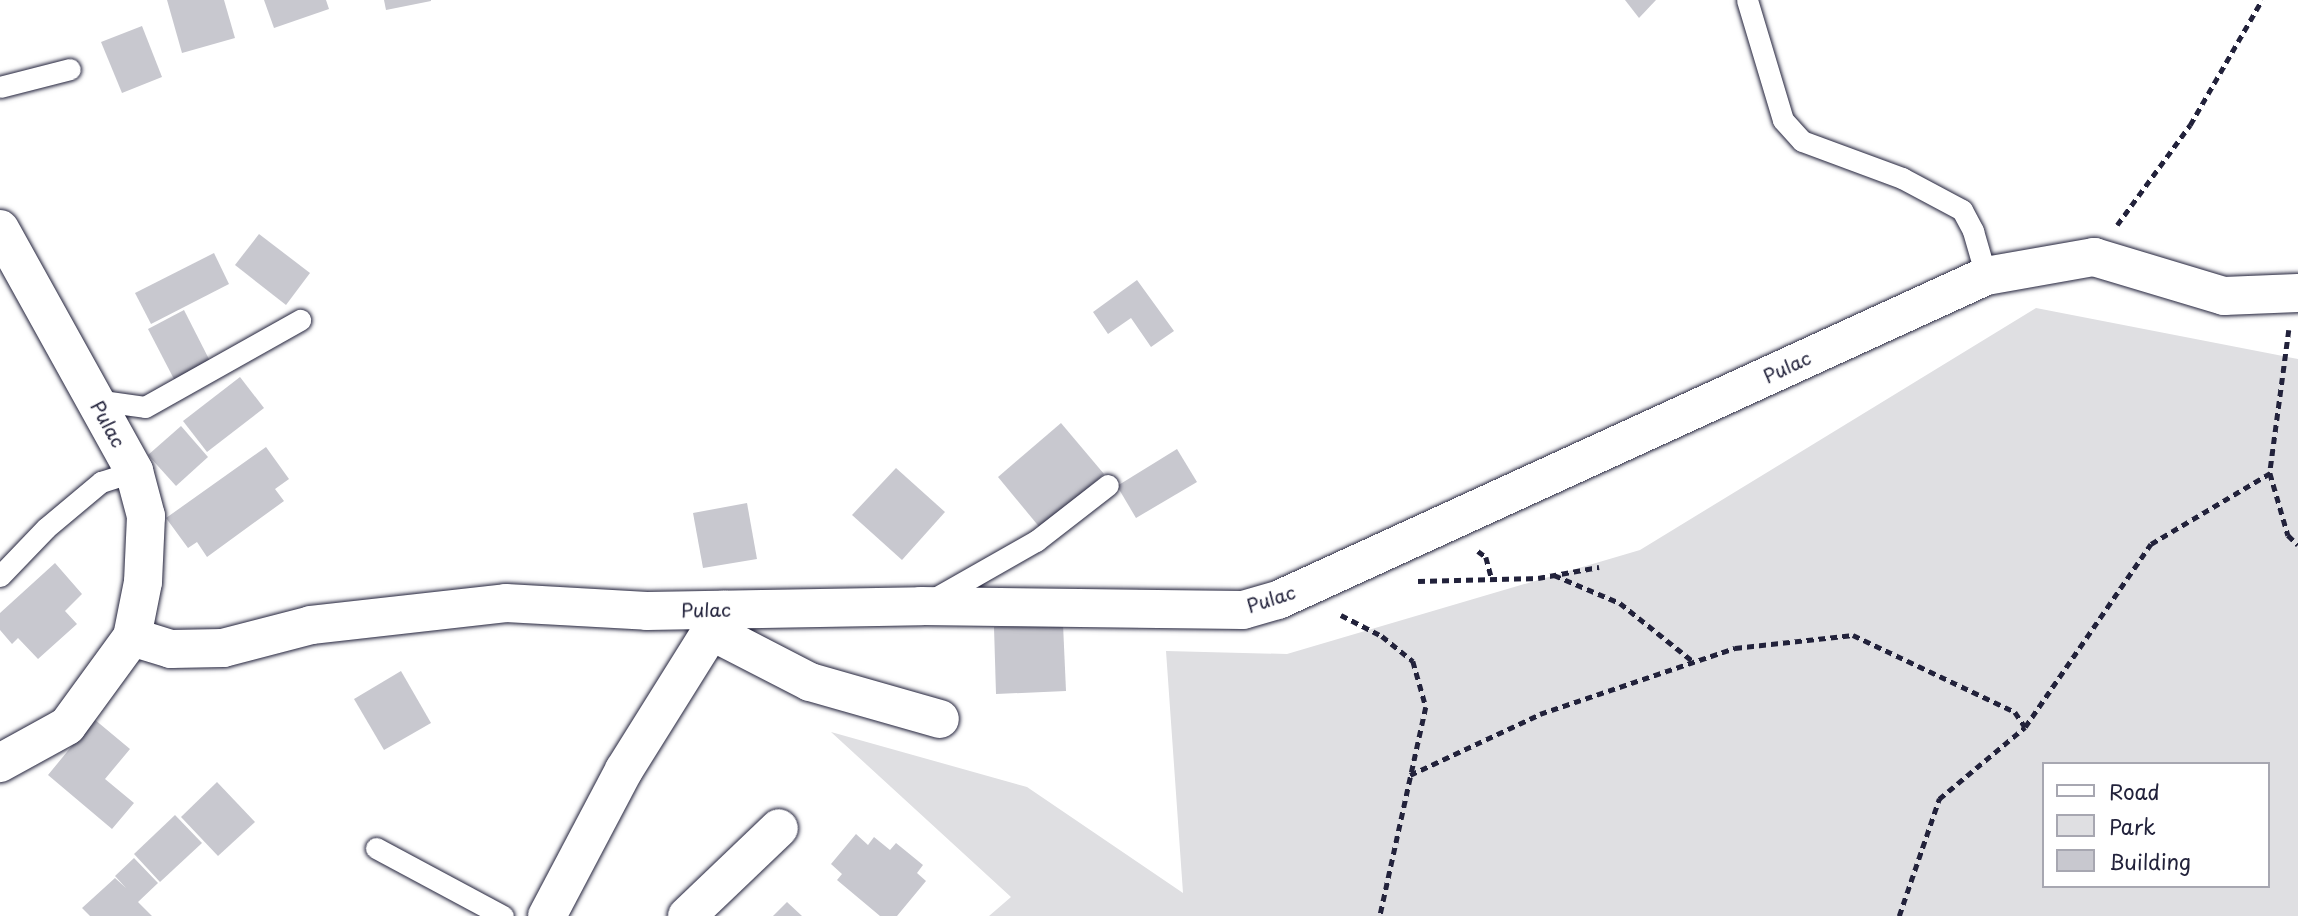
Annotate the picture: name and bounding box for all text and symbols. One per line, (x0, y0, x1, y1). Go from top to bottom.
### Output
street label: Pulac (1760, 346, 1814, 388)
street label: Pulac (86, 397, 130, 451)
street label: Pulac (1244, 580, 1298, 618)
street label: Pulac (681, 598, 731, 622)
legend (2042, 762, 2270, 888)
text: Road (2109, 775, 2160, 807)
text: Park (2109, 810, 2156, 842)
text: Building (2109, 845, 2191, 877)

